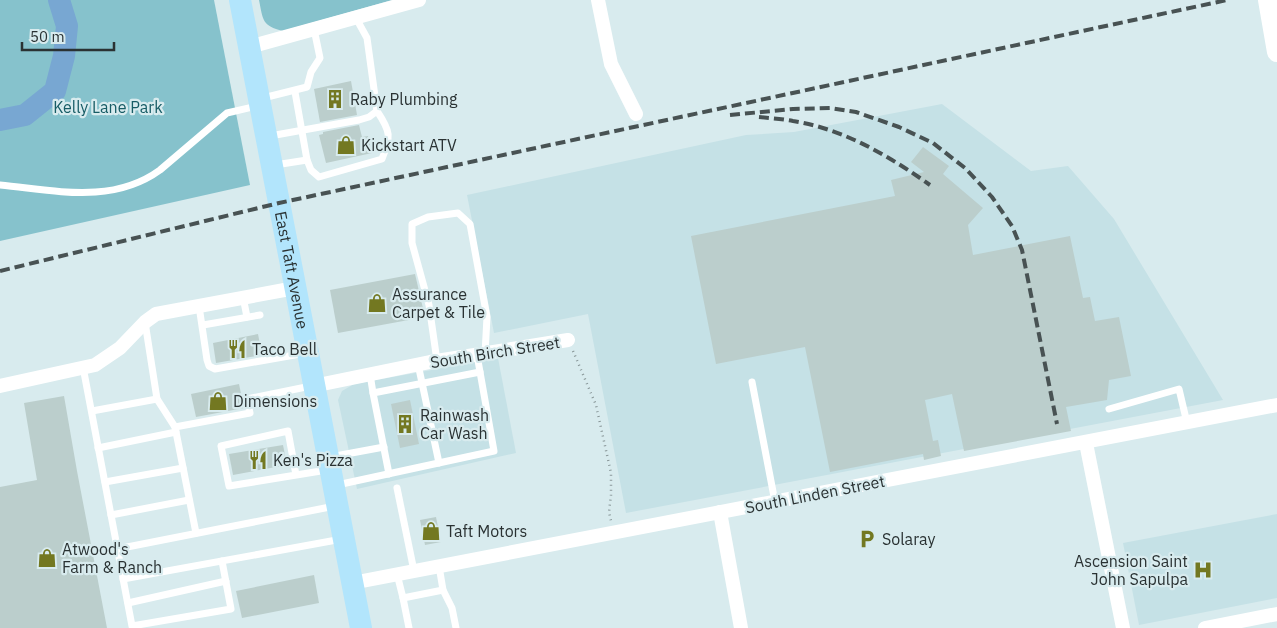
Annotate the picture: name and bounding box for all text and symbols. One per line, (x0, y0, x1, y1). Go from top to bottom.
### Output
scale bar (22, 20, 115, 52)
text: 50 m (30, 27, 65, 46)
building icon: Raby Plumbing (324, 88, 346, 110)
place label: Raby Plumbing (350, 89, 458, 109)
park label: Kelly Lane Park (53, 97, 163, 117)
shop icon: Kickstart ATV (335, 134, 357, 156)
place label: Kickstart ATV (361, 135, 457, 155)
street label: East Taft Avenue (271, 209, 313, 331)
place label: Assurance Carpet & Tile (392, 284, 485, 322)
shop icon: Assurance Carpet & Tile (366, 292, 388, 314)
street label: South Birch Street (429, 332, 561, 372)
restaurant icon: Taco Bell (226, 338, 248, 360)
place label: Taco Bell (252, 339, 317, 359)
shop icon: Dimensions (207, 390, 229, 412)
place label: Dimensions (233, 391, 317, 411)
place label: Rainwash Car Wash (420, 405, 489, 443)
building icon: Rainwash Car Wash (394, 413, 416, 435)
restaurant icon: Ken's Pizza (247, 449, 269, 471)
place label: Ken's Pizza (273, 450, 353, 470)
street label: South Linden Street (744, 471, 886, 517)
shop icon: Taft Motors (420, 520, 442, 542)
place label: Taft Motors (446, 521, 527, 541)
parking icon: Solaray (856, 528, 878, 550)
place label: Solaray (882, 529, 935, 549)
place label: Atwood's Farm & Ranch (62, 539, 162, 577)
shop icon: Atwood's Farm & Ranch (36, 547, 58, 569)
place label: Ascension Saint John Sapulpa (1074, 551, 1188, 589)
hospital icon: Ascension Saint John Sapulpa (1192, 559, 1214, 581)

